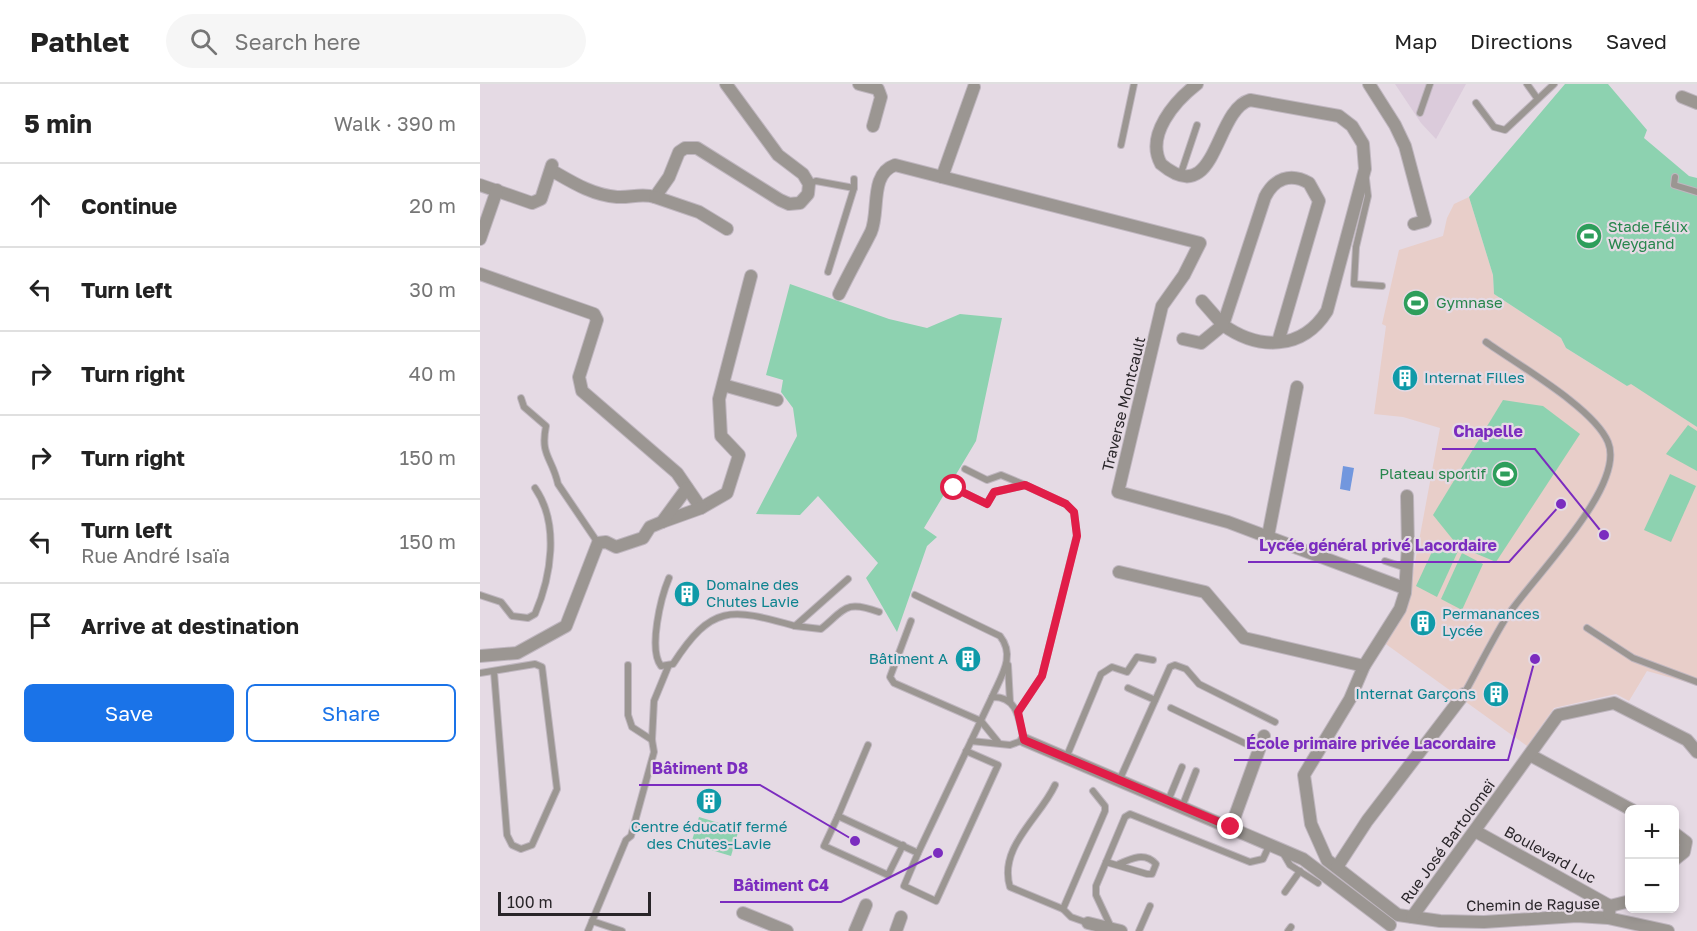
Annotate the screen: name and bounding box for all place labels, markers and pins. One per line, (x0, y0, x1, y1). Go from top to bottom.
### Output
place label: Stade Félix Weygand (1608, 217, 1688, 252)
sports icon: Stade Félix Weygand (1574, 221, 1604, 251)
sports icon: Gymnase (1401, 288, 1431, 318)
place label: Gymnase (1436, 293, 1503, 311)
building icon: Internat Filles (1390, 363, 1420, 393)
place label: Internat Filles (1424, 368, 1525, 386)
callout: Chapelle (1442, 415, 1535, 449)
sports icon: Plateau sportif (1490, 459, 1520, 489)
place label: Plateau sportif (1379, 464, 1487, 482)
callout: Lycée général privé Lacordaire (1248, 528, 1509, 562)
place label: Domaine des Chutes Lavie (706, 575, 799, 610)
building icon: Domaine des Chutes Lavie (672, 579, 702, 609)
place label: Permanances Lycée (1442, 604, 1540, 639)
building icon: Permanances Lycée (1408, 608, 1438, 638)
building icon: Bâtiment A (953, 644, 983, 674)
place label: Bâtiment A (869, 649, 948, 667)
building icon: Internat Garçons (1481, 679, 1511, 709)
place label: Internat Garçons (1355, 684, 1476, 702)
callout: École primaire privée Lacordaire (1234, 726, 1508, 760)
callout: Bâtiment D8 (639, 751, 760, 785)
building icon: Centre éducatif fermé des Chutes-Lavie (694, 786, 724, 816)
place label: Centre éducatif fermé des Chutes-Lavie (631, 817, 788, 852)
callout: Bâtiment C4 (720, 868, 841, 902)

